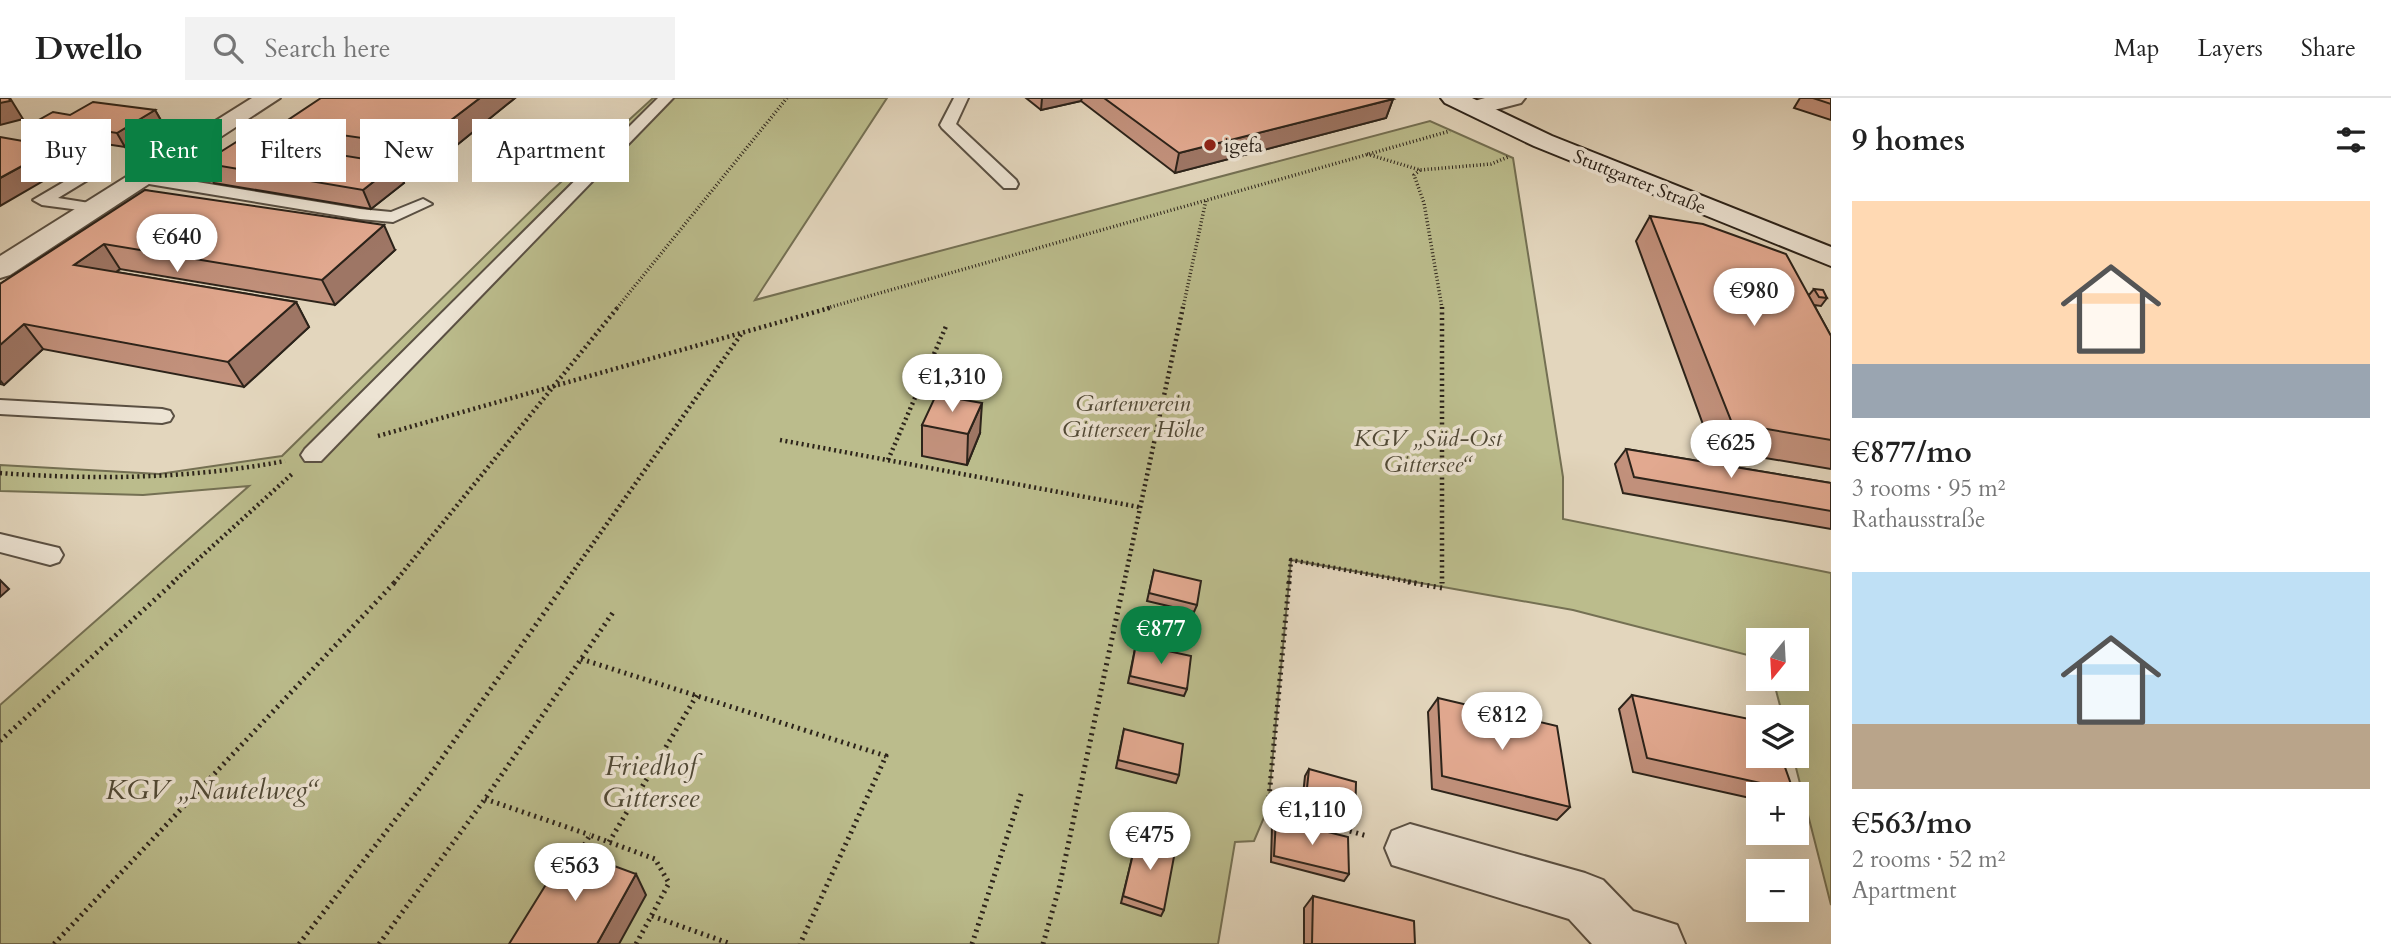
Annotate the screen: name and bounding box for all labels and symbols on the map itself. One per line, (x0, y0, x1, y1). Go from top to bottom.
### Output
place label: igefa (1224, 133, 1263, 159)
marker: igefa (1202, 137, 1218, 153)
street label: Stuttgarter Straße (1569, 143, 1710, 220)
pin: €640 (136, 214, 218, 274)
pin: €980 (1713, 268, 1795, 328)
pin: €1,310 (895, 354, 1009, 414)
park label: Gartenverein Gitterseer Höhe (1062, 388, 1204, 445)
pin: €625 (1690, 420, 1772, 480)
park label: KGV „Süd-Ost Gittersee“ (1354, 423, 1503, 480)
pin: €877 (1120, 606, 1202, 666)
north arrow (1746, 628, 1810, 691)
pin: €812 (1461, 692, 1543, 752)
park label: Friedhof Gittersee (603, 747, 703, 817)
park label: KGV „Nautelweg“ (105, 771, 320, 809)
pin: €1,110 (1255, 788, 1369, 847)
pin: €475 (1109, 812, 1191, 872)
pin: €563 (534, 844, 616, 903)

